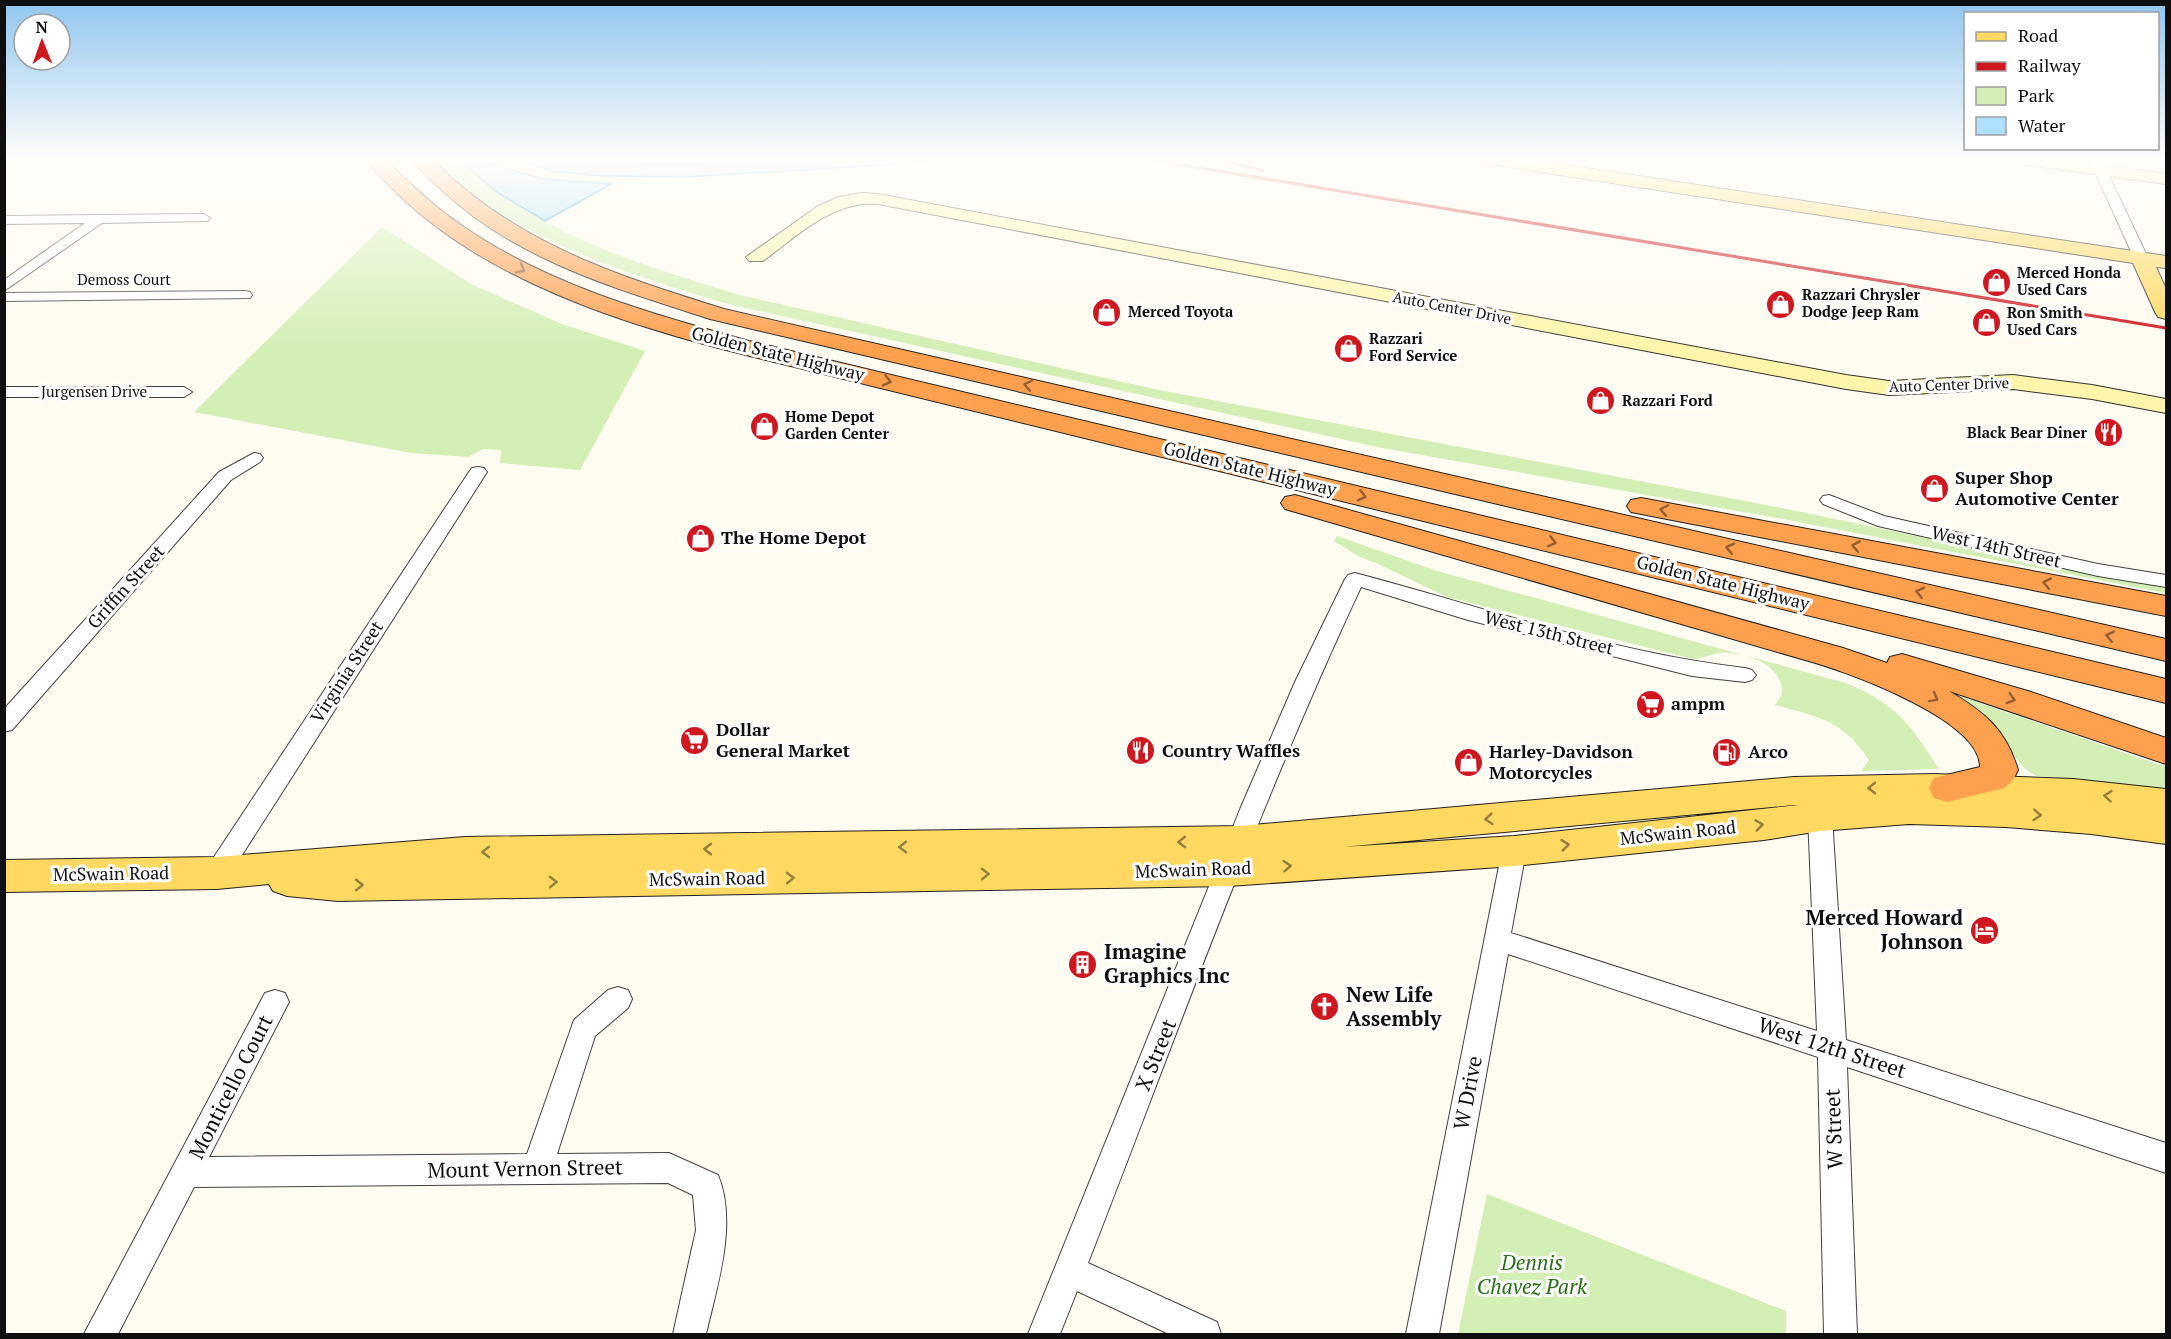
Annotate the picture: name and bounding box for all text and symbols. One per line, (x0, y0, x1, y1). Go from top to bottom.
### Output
north arrow (12, 12, 72, 72)
legend (1964, 12, 2159, 150)
text: N (35, 16, 48, 38)
text: Road (2018, 23, 2058, 47)
text: Railway (2018, 53, 2082, 77)
text: Park (2018, 83, 2055, 107)
text: Water (2018, 113, 2065, 137)
one-way arrow (514, 262, 525, 273)
place label: Merced Honda Used Cars (2017, 262, 2122, 299)
shop icon: Merced Honda Used Cars (1980, 266, 2012, 298)
street label: Demoss Court (77, 269, 171, 289)
place label: Razzari Chrysler Dodge Jeep Ram (1802, 284, 1921, 321)
street label: Auto Center Drive (1391, 286, 1513, 328)
shop icon: Razzari Chrysler Dodge Jeep Ram (1765, 288, 1797, 320)
shop icon: Merced Toyota (1091, 296, 1123, 328)
place label: Merced Toyota (1128, 301, 1234, 321)
place label: Ron Smith Used Cars (2007, 302, 2083, 339)
shop icon: Ron Smith Used Cars (1970, 306, 2002, 338)
street label: Golden State Highway (689, 320, 868, 386)
place label: Razzari Ford Service (1369, 328, 1457, 365)
shop icon: Razzari Ford Service (1332, 332, 1364, 364)
street label: Auto Center Drive (1888, 372, 2009, 396)
one-way arrow (882, 374, 892, 387)
one-way arrow (1024, 379, 1034, 392)
street label: Jurgensen Drive (41, 381, 147, 401)
shop icon: Razzari Ford (1585, 385, 1617, 417)
place label: Razzari Ford (1622, 390, 1713, 410)
place label: Home Depot Garden Center (785, 406, 889, 443)
shop icon: Home Depot Garden Center (748, 410, 780, 442)
restaurant icon: Black Bear Diner (2092, 417, 2124, 449)
place label: Black Bear Diner (1967, 422, 2088, 442)
street label: Golden State Highway (1161, 435, 1340, 501)
place label: Super Shop Automotive Center (1955, 465, 2119, 510)
shop icon: Super Shop Automotive Center (1918, 472, 1950, 504)
one-way arrow (1357, 489, 1367, 502)
one-way arrow (1659, 504, 1669, 517)
street label: West 14th Street (1929, 519, 2064, 573)
shop icon: The Home Depot (684, 522, 716, 554)
place label: The Home Depot (721, 525, 866, 549)
one-way arrow (1547, 535, 1557, 548)
street label: Griffin Street (81, 539, 169, 633)
one-way arrow (1851, 540, 1861, 553)
one-way arrow (1725, 542, 1735, 555)
street label: Golden State Highway (1634, 549, 1813, 615)
one-way arrow (2043, 577, 2053, 590)
one-way arrow (1915, 587, 1925, 600)
street label: West 13th Street (1482, 604, 1617, 660)
street label: Virginia Street (304, 616, 388, 727)
one-way arrow (2105, 631, 2115, 644)
supermarket icon: ampm (1634, 688, 1666, 720)
place label: ampm (1671, 691, 1726, 715)
one-way arrow (1927, 691, 1938, 702)
one-way arrow (2005, 692, 2016, 704)
place label: Dollar General Market (716, 717, 850, 762)
supermarket icon: Dollar General Market (679, 724, 711, 756)
restaurant icon: Country Waffles (1125, 735, 1157, 767)
fuel station icon: Arco (1711, 736, 1743, 768)
place label: Country Waffles (1162, 738, 1300, 762)
place label: Harley-Davidson Motorcycles (1489, 739, 1633, 784)
place label: Arco (1748, 739, 1788, 763)
shop icon: Harley-Davidson Motorcycles (1452, 746, 1484, 778)
one-way arrow (1867, 782, 1876, 794)
one-way arrow (2104, 790, 2113, 803)
one-way arrow (2033, 808, 2042, 821)
one-way arrow (1484, 812, 1494, 825)
street label: McSwain Road (1619, 814, 1737, 850)
one-way arrow (1755, 819, 1764, 832)
one-way arrow (1178, 836, 1187, 848)
one-way arrow (1561, 839, 1570, 852)
one-way arrow (899, 841, 908, 853)
one-way arrow (704, 843, 713, 855)
one-way arrow (481, 845, 490, 858)
street label: McSwain Road (1134, 855, 1252, 883)
street label: McSwain Road (53, 860, 169, 886)
one-way arrow (1283, 860, 1292, 873)
street label: McSwain Road (649, 865, 765, 891)
one-way arrow (981, 868, 990, 881)
one-way arrow (786, 872, 795, 884)
one-way arrow (549, 875, 558, 888)
one-way arrow (354, 879, 363, 891)
place label: Merced Howard Johnson (1806, 903, 1963, 955)
hotel icon: Merced Howard Johnson (1968, 914, 2000, 946)
place label: Imagine Graphics Inc (1104, 937, 1230, 989)
building icon: Imagine Graphics Inc (1067, 948, 1099, 980)
place label: New Life Assembly (1346, 980, 1442, 1032)
church icon: New Life Assembly (1309, 991, 1341, 1023)
street label: Monticello Court (182, 1009, 279, 1163)
street label: West 12th Street (1755, 1010, 1910, 1084)
street label: X Street (1128, 1014, 1182, 1095)
street label: W Drive (1446, 1053, 1488, 1132)
street label: W Street (1818, 1088, 1848, 1170)
street label: Mount Vernon Street (427, 1152, 623, 1184)
park label: Dennis Chavez Park (1477, 1248, 1588, 1300)

